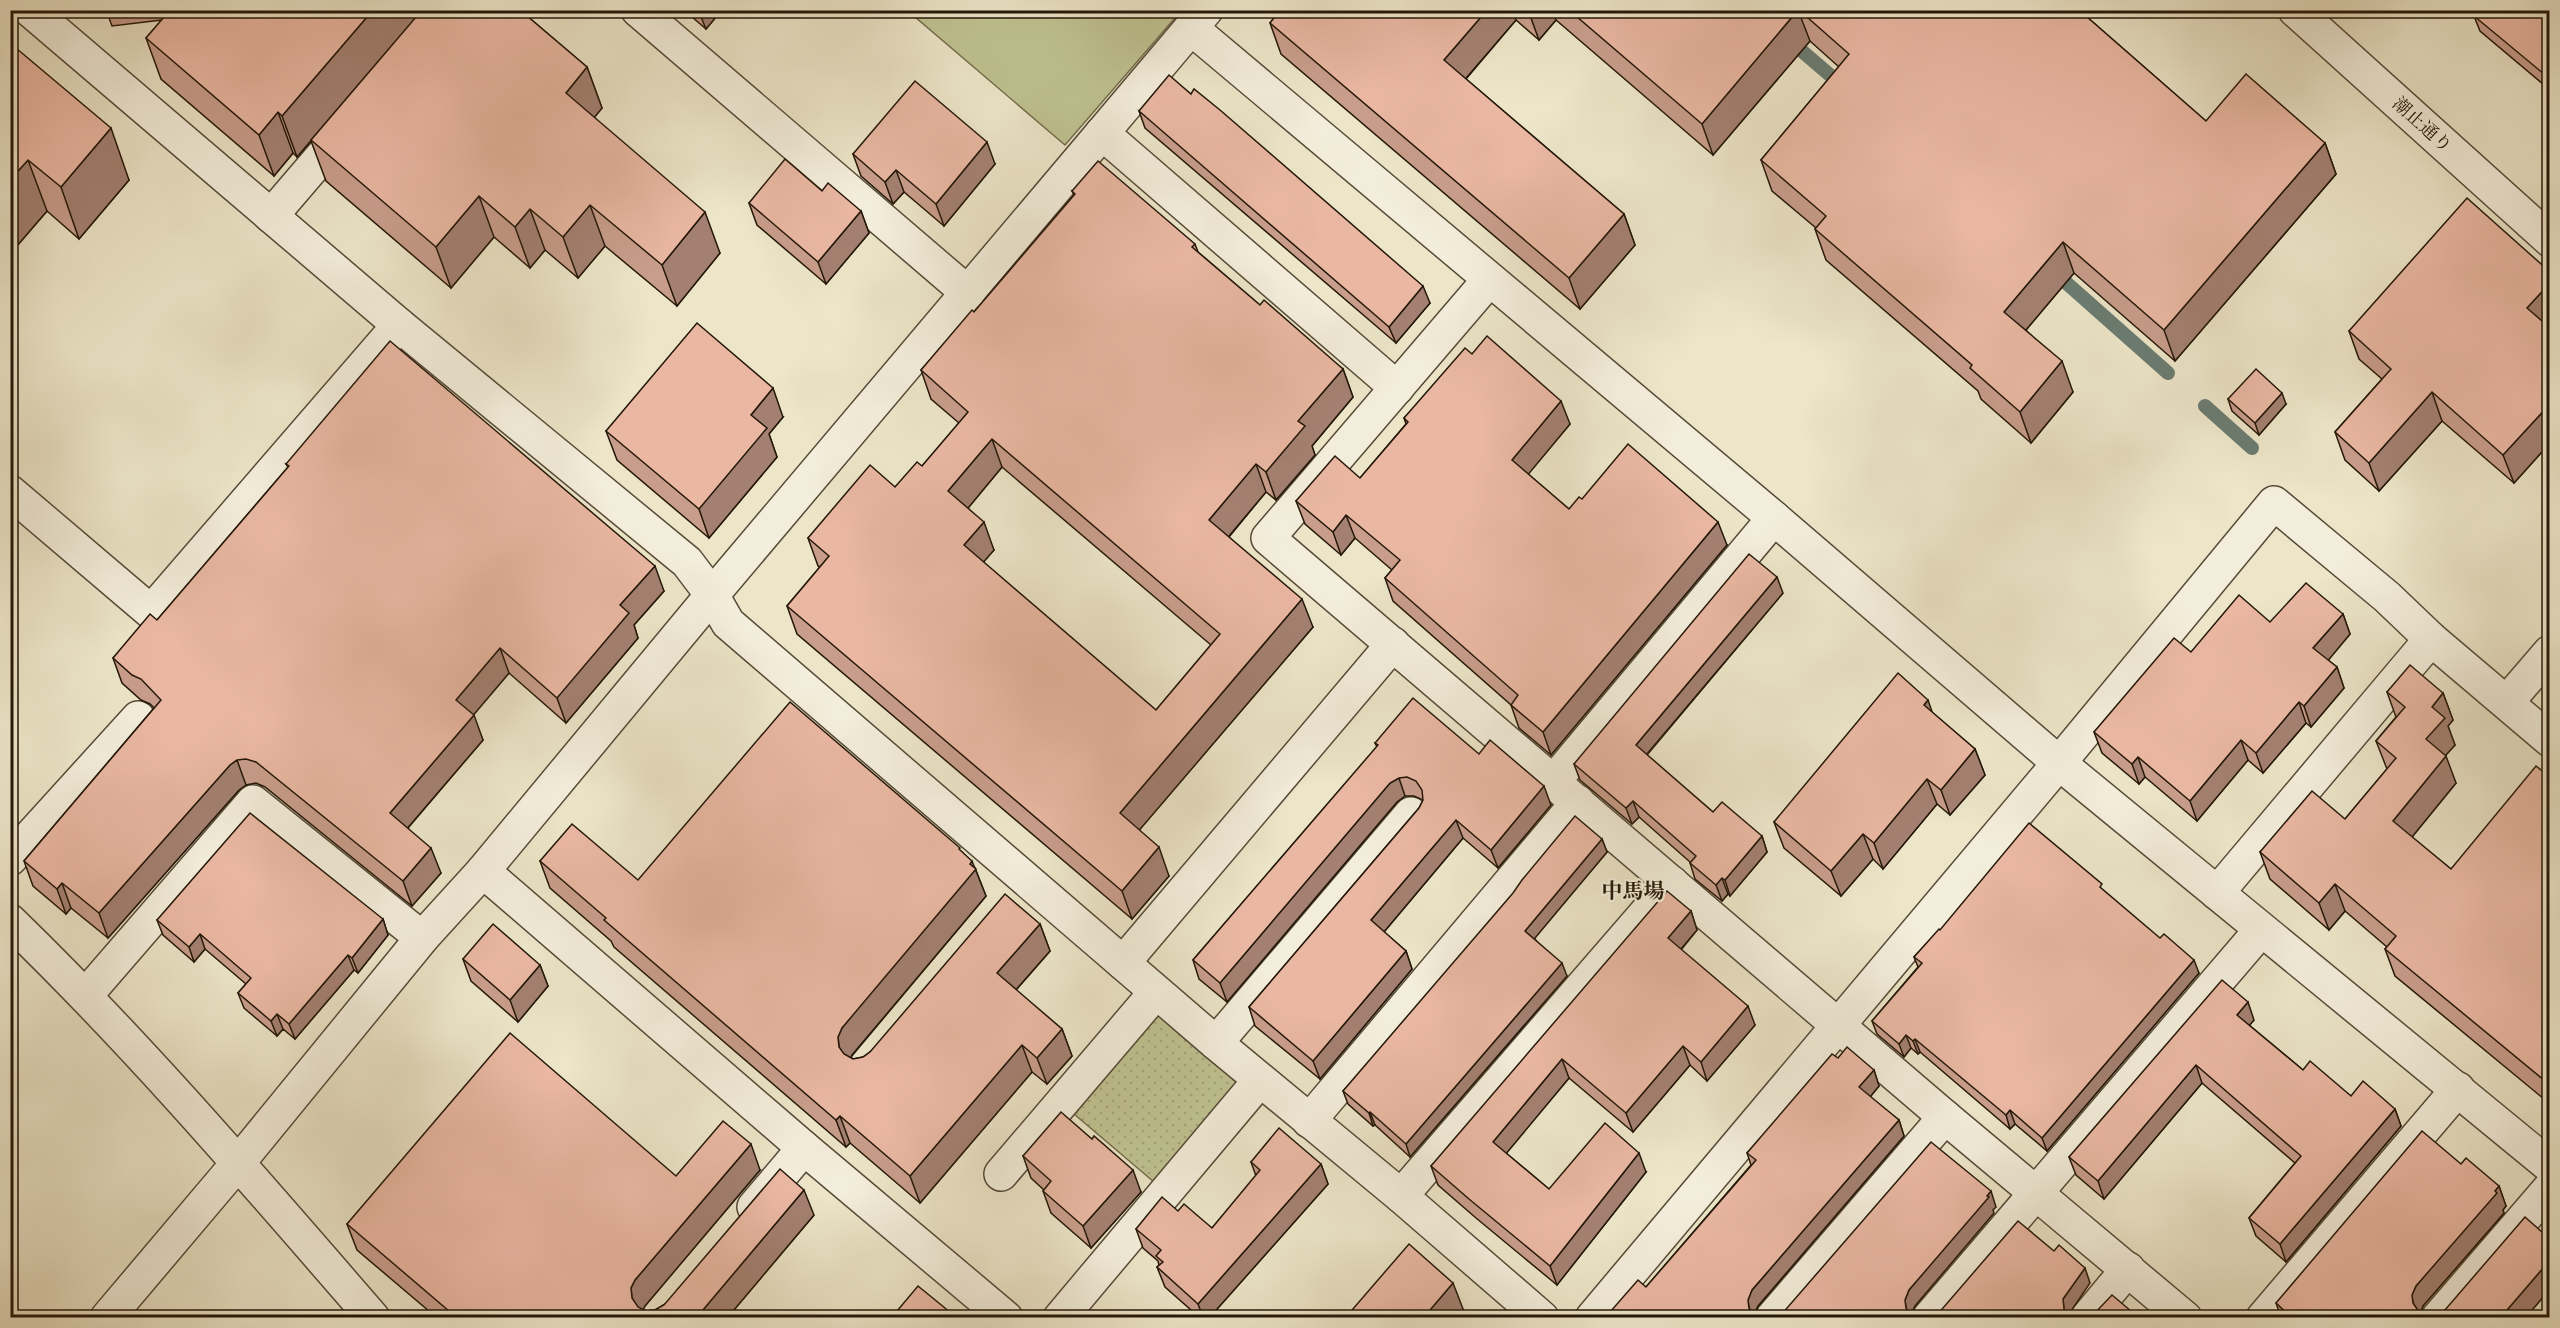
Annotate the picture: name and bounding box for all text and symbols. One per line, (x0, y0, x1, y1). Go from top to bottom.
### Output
street label: 潮止通り (2388, 93, 2456, 157)
district label: 中馬場 (1602, 879, 1665, 903)

